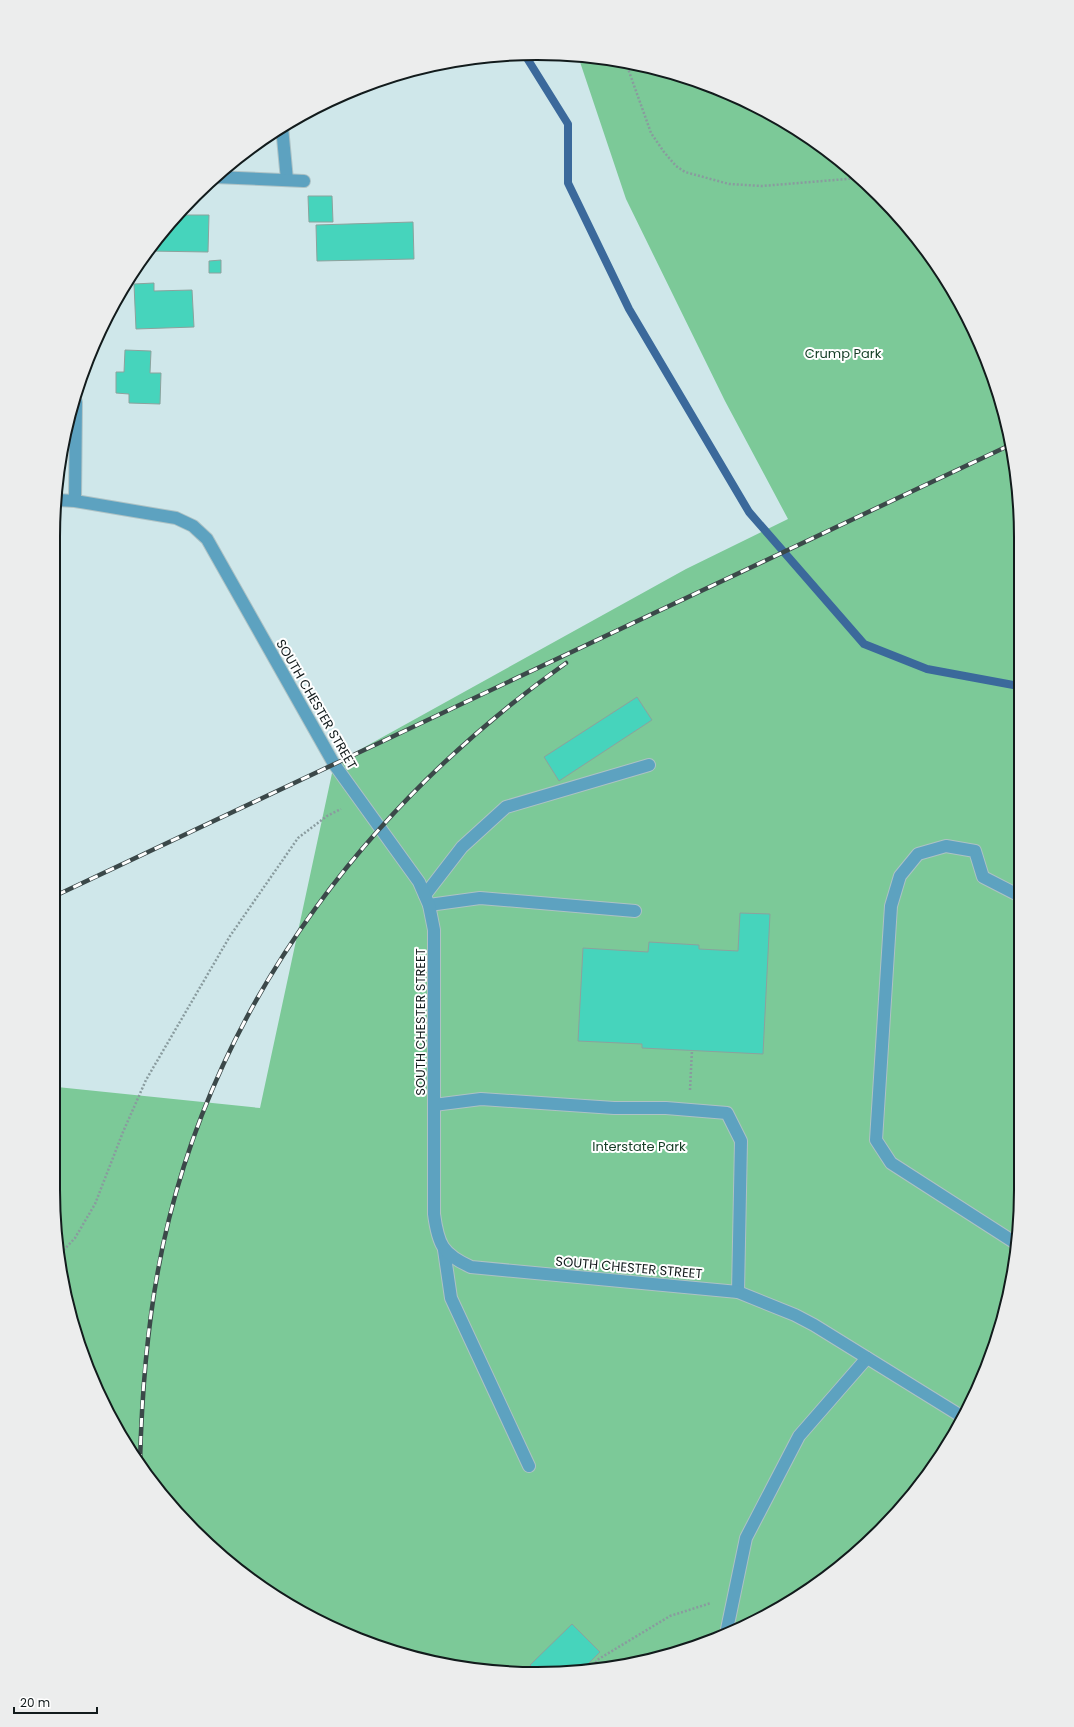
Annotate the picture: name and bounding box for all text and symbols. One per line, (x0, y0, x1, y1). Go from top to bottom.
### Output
park label: Crump Park (805, 344, 882, 363)
street label: SOUTH CHESTER STREET (271, 636, 362, 773)
street label: SOUTH CHESTER STREET (411, 948, 430, 1096)
park label: Interstate Park (592, 1137, 686, 1156)
street label: SOUTH CHESTER STREET (555, 1252, 703, 1283)
scale bar (14, 1689, 97, 1715)
text: 20 m (20, 1694, 50, 1711)

